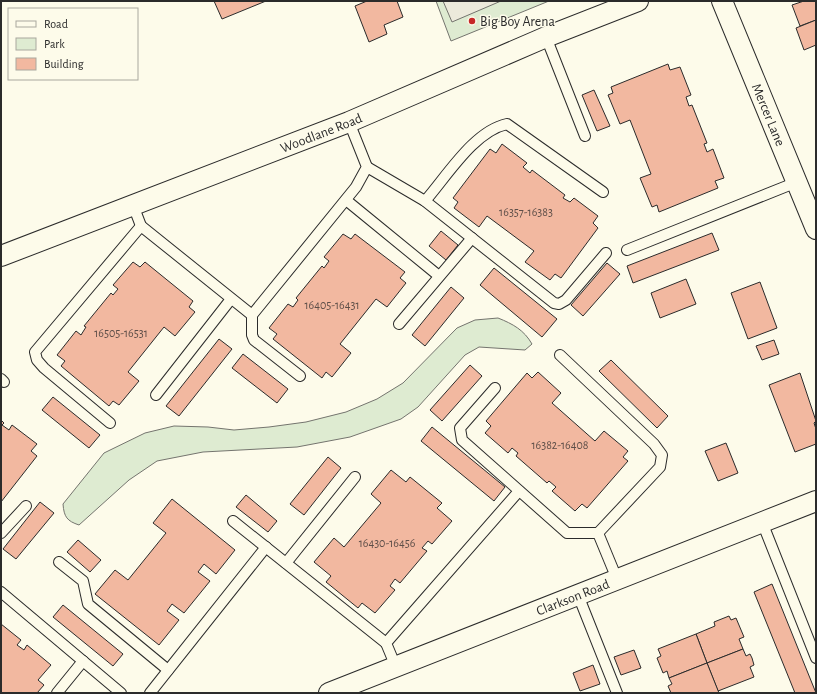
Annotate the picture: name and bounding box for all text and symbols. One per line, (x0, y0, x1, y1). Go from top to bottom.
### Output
legend (8, 8, 138, 80)
place label: Big Boy Arena (480, 15, 556, 29)
marker: Big Boy Arena (467, 16, 477, 26)
text: Road (44, 18, 68, 30)
text: Park (44, 38, 65, 50)
text: Building (44, 58, 84, 70)
street label: Mercer Lane (749, 82, 787, 148)
street label: Woodlane Road (279, 111, 364, 156)
house number: 16357-16383 (499, 206, 553, 218)
house number: 16405-16431 (304, 299, 360, 311)
house number: 16505-16531 (94, 327, 148, 339)
house number: 16382-16408 (531, 439, 589, 451)
house number: 16430-16456 (359, 537, 416, 549)
street label: Clarkson Road (535, 577, 612, 619)

